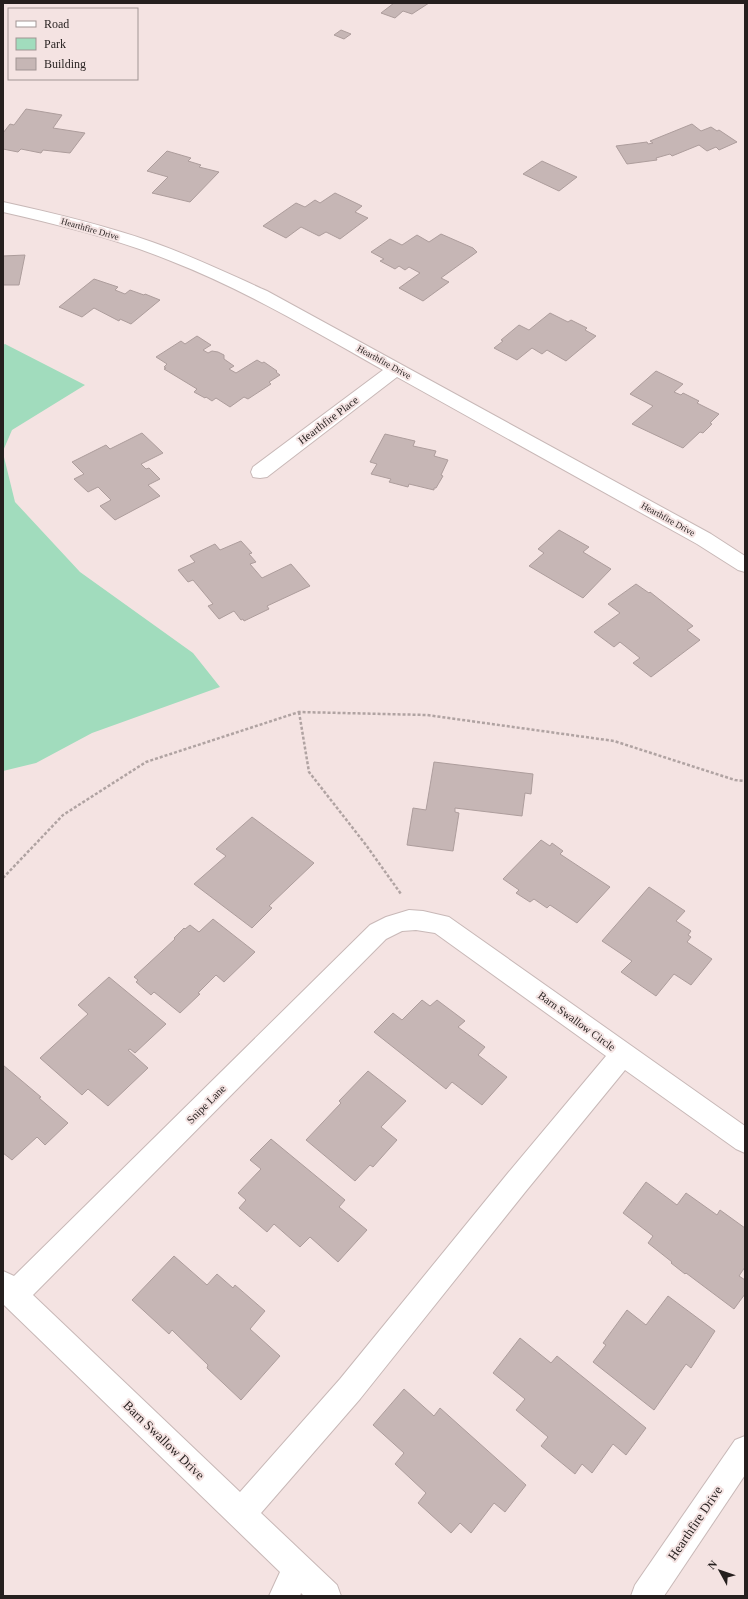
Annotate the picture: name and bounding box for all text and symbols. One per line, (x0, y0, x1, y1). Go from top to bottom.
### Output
legend (8, 8, 138, 80)
text: Road (44, 17, 69, 31)
text: Park (44, 37, 66, 51)
text: Building (44, 57, 86, 71)
street label: Hearthfire Drive (60, 216, 120, 242)
street label: Hearthfire Drive (355, 343, 413, 381)
street label: Hearthfire Place (296, 394, 360, 446)
street label: Hearthfire Drive (639, 500, 697, 538)
street label: Barn Swallow Circle (536, 989, 618, 1053)
street label: Snipe Lane (184, 1082, 228, 1126)
street label: Barn Swallow Drive (120, 1397, 208, 1483)
street label: Hearthfire Drive (665, 1483, 725, 1563)
north arrow (700, 1551, 740, 1591)
text: N (705, 1558, 720, 1571)

